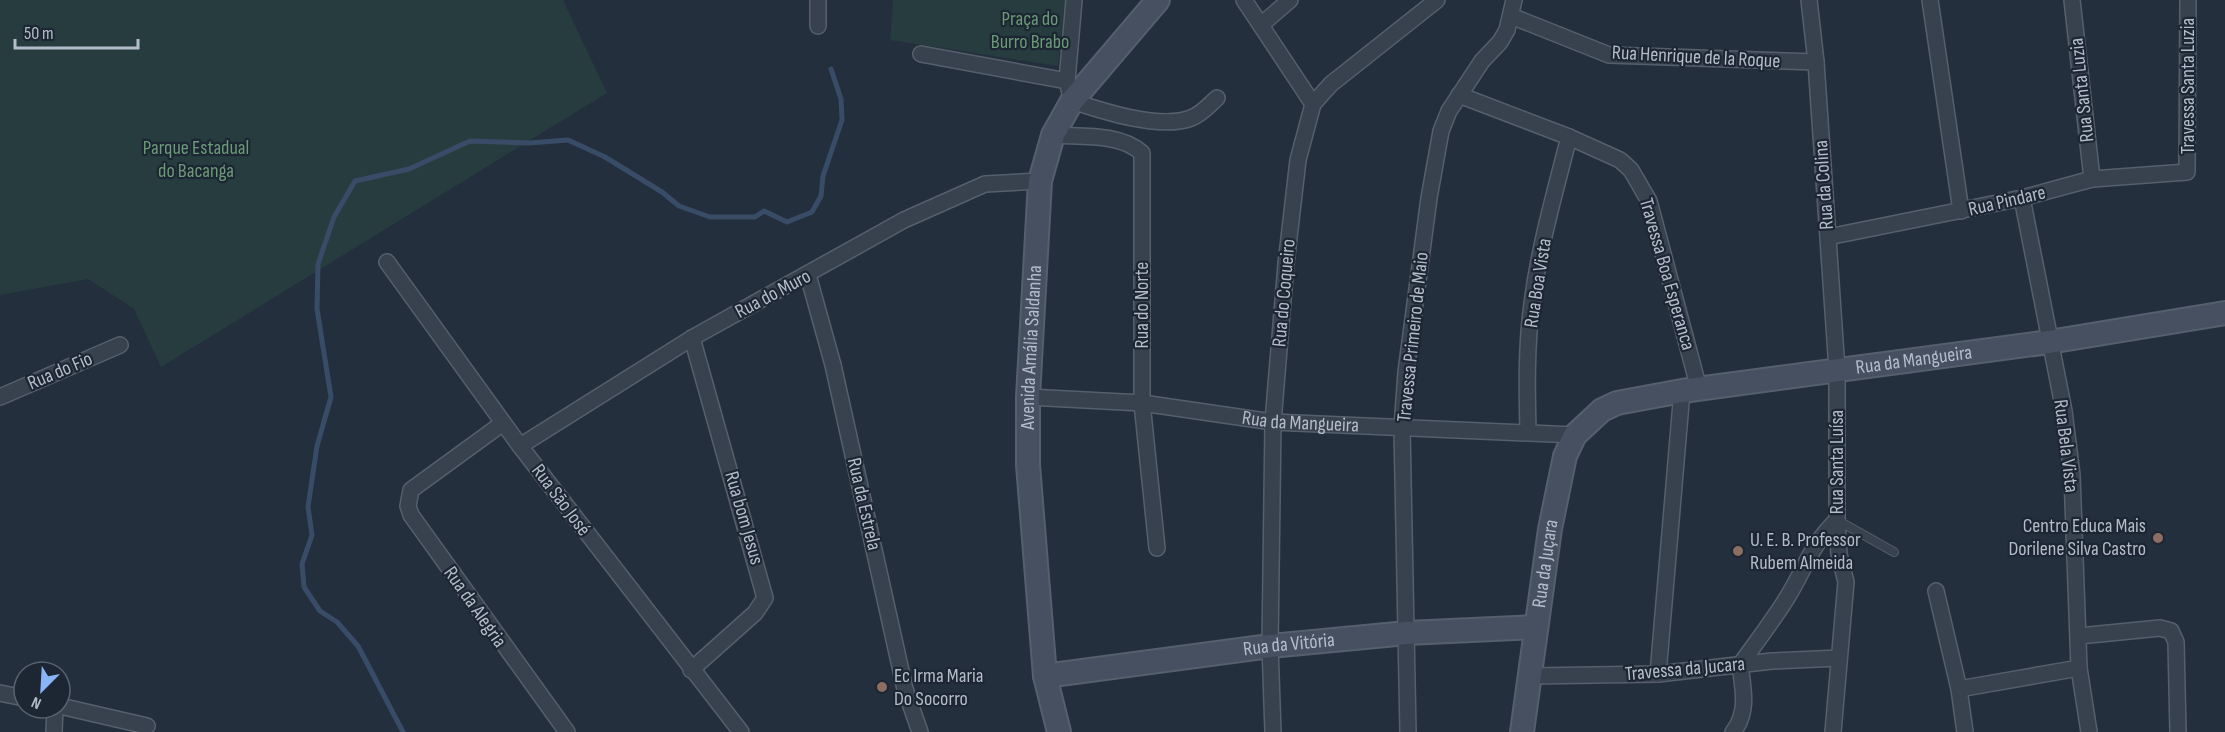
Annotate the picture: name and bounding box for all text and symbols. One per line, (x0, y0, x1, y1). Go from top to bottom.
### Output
park label: Praça do Burro Brabo (991, 7, 1069, 54)
scale bar (15, 12, 138, 50)
street label: Travessa Santa Luzia (2176, 18, 2200, 154)
text: 50 m (24, 23, 54, 44)
street label: Rua Santa Luzia (2065, 37, 2099, 143)
street label: Rua Henrique de la Roque (1611, 41, 1781, 73)
park label: Parque Estadual do Bacanga (143, 136, 249, 183)
street label: Rua da Colina (1809, 139, 1839, 231)
street label: Rua Pindare (1966, 180, 2048, 222)
street label: Travessa Boa Esperanca (1634, 195, 1700, 353)
street label: Rua Boa Vista (1519, 237, 1557, 329)
street label: Rua do Coqueiro (1267, 238, 1301, 348)
street label: Travessa Primeiro de Maio (1392, 251, 1434, 423)
street label: Rua do Norte (1130, 262, 1154, 348)
street label: Rua do Muro (731, 264, 815, 324)
street label: Avenida Amália Saldanha (1016, 265, 1047, 431)
street label: Rua da Mangueira (1854, 340, 1973, 380)
street label: Rua do Fio (24, 347, 96, 395)
street label: Rua Bela Vista (2048, 398, 2084, 494)
street label: Rua da Mangueira (1240, 406, 1359, 438)
street label: Rua Santa Luísa (1825, 410, 1849, 514)
street label: Rua da Estrela (842, 455, 886, 553)
street label: Rua São José (526, 459, 596, 541)
street label: Rua bom Jesus (719, 469, 769, 567)
place label: Centro Educa Mais Dorilene Silva Castro (2008, 514, 2146, 561)
street label: Rua da Juçara (1527, 517, 1564, 609)
place label: U. E. B. Professor Rubem Almeida (1750, 528, 1861, 575)
marker: Centro Educa Mais Dorilene Silva Castro (2151, 531, 2165, 545)
marker: U. E. B. Professor Rubem Almeida (1731, 544, 1745, 558)
street label: Rua da Alegria (438, 562, 512, 652)
street label: Rua da Vitória (1242, 628, 1336, 661)
street label: Travessa da Jucara (1624, 652, 1746, 686)
north arrow (12, 660, 72, 720)
place label: Ec Irma Maria Do Socorro (894, 664, 984, 711)
marker: Ec Irma Maria Do Socorro (875, 680, 889, 694)
text: N (29, 692, 44, 713)

